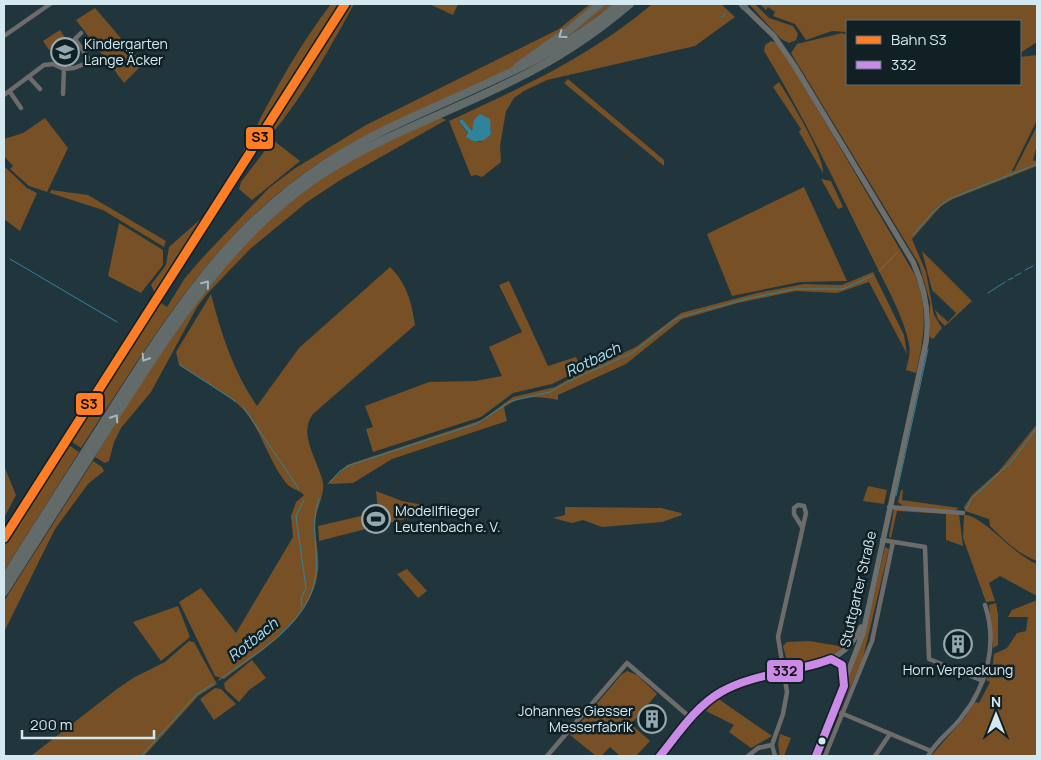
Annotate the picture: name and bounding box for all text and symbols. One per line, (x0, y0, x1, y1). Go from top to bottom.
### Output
legend (846, 20, 1021, 85)
one-way arrow (558, 29, 568, 38)
text: Bahn S3 (891, 29, 947, 50)
place label: Kindergarten Lange Äcker (84, 34, 168, 69)
school or university icon: Kindergarten Lange Äcker (50, 37, 80, 67)
text: 332 (891, 54, 916, 75)
line badge: S3 (245, 126, 274, 150)
text: S3 (251, 127, 269, 146)
one-way arrow (201, 281, 209, 290)
water label: Rotbach (562, 337, 625, 382)
one-way arrow (142, 352, 151, 361)
line badge: S3 (75, 392, 104, 416)
text: S3 (80, 394, 98, 413)
one-way arrow (109, 415, 118, 424)
place label: Modellflieger Leutenbach e. V. (395, 501, 501, 536)
sports icon: Modellflieger Leutenbach e. V. (361, 504, 391, 534)
street label: Stuttgarter Straße (835, 529, 880, 649)
water label: Rotbach (223, 612, 283, 666)
building icon: Horn Verpackung (943, 629, 973, 659)
line badge: 332 (766, 659, 804, 683)
place label: Horn Verpackung (903, 660, 1013, 679)
text: 332 (773, 661, 797, 680)
north arrow (971, 690, 1021, 740)
text: N (991, 692, 1001, 711)
place label: Johannes Giesser Messerfabrik (518, 701, 634, 736)
building icon: Johannes Giesser Messerfabrik (637, 704, 667, 734)
scale bar (22, 708, 155, 740)
text: 200 m (30, 714, 73, 735)
unlabelled marker (817, 736, 827, 746)

